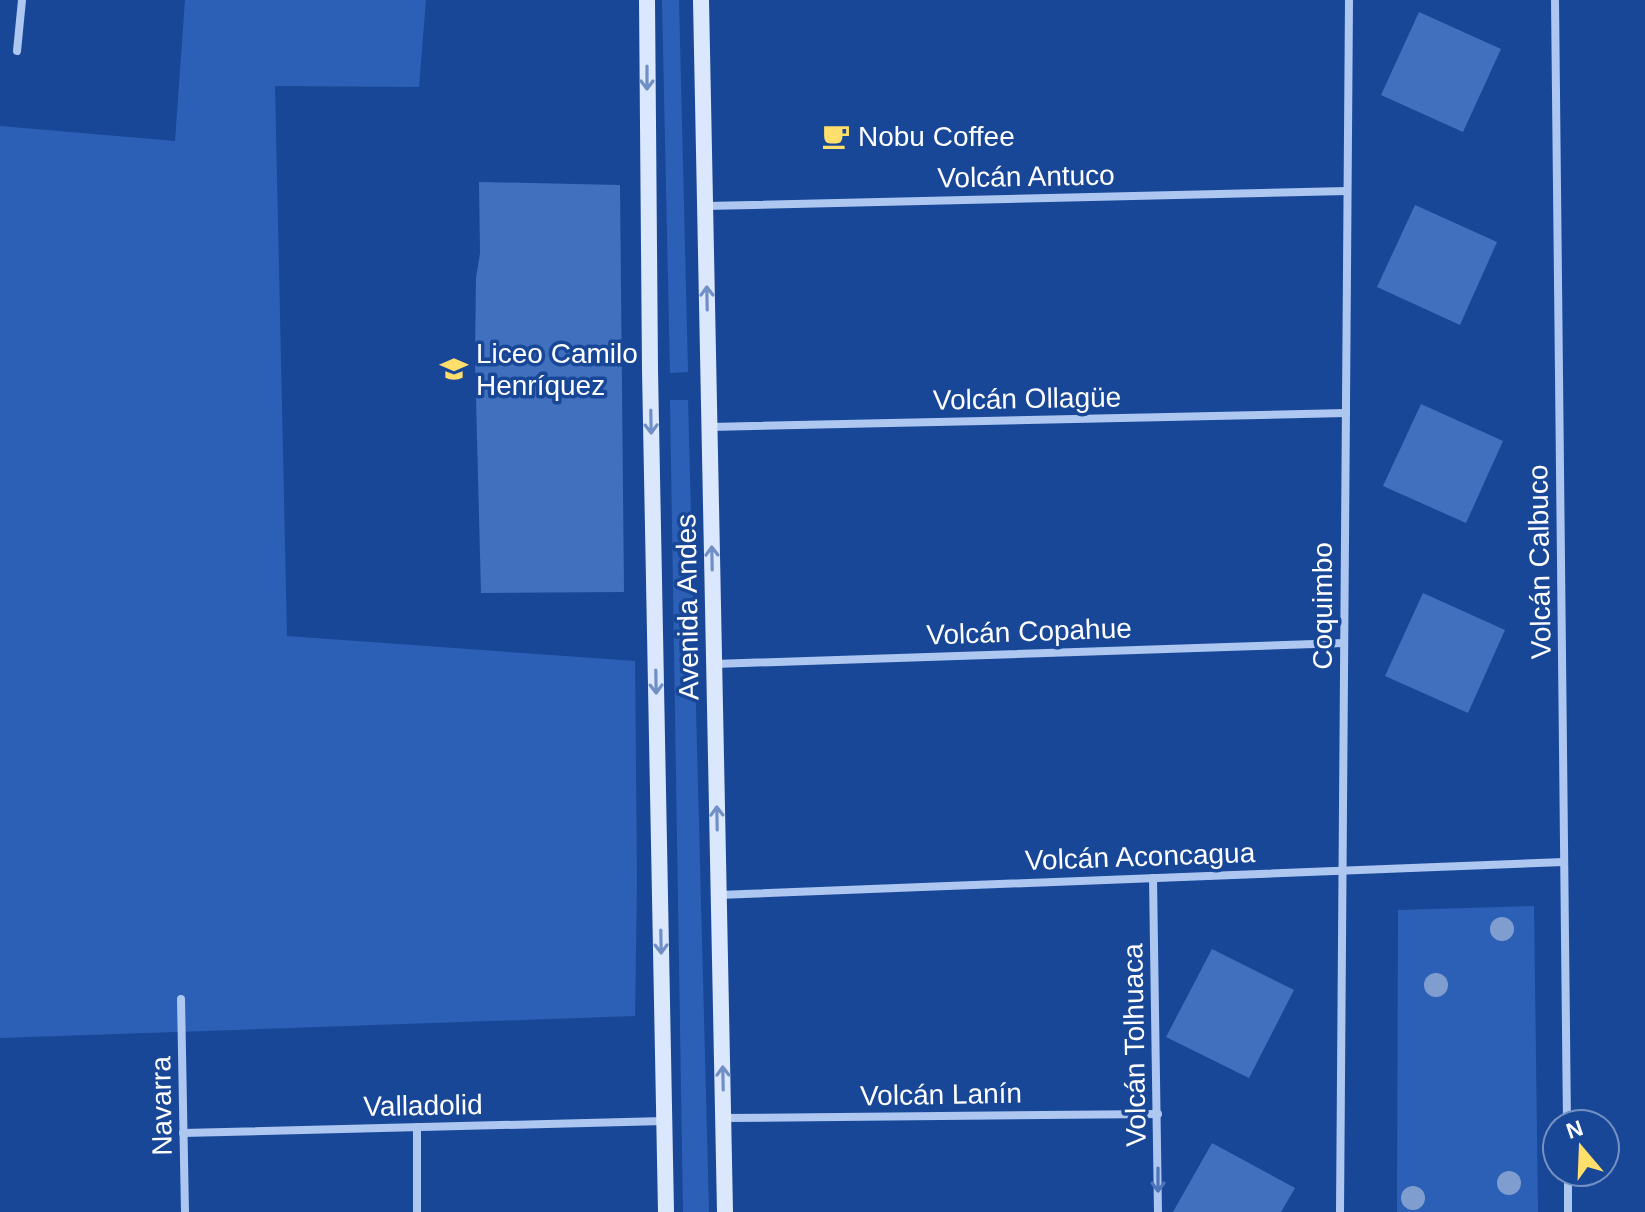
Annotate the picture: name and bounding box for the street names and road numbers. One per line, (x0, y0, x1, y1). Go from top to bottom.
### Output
street label: Volcán Antuco (937, 159, 1115, 194)
street label: Volcán Ollagüe (933, 381, 1121, 416)
street label: Volcán Calbuco (1522, 464, 1557, 660)
street label: Avenida Andes (670, 514, 705, 700)
street label: Coquimbo (1307, 542, 1338, 670)
street label: Volcán Copahue (926, 612, 1132, 651)
street label: Volcán Aconcagua (1024, 837, 1256, 876)
street label: Volcán Tolhuaca (1117, 943, 1152, 1147)
street label: Navarra (145, 1056, 178, 1156)
street label: Volcán Lanín (860, 1078, 1022, 1111)
street label: Valladolid (363, 1089, 483, 1122)

